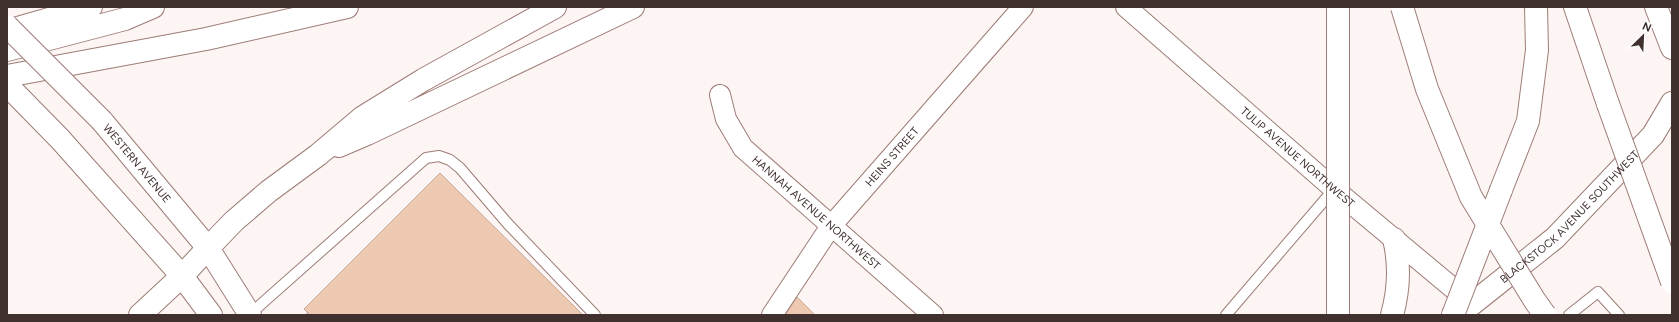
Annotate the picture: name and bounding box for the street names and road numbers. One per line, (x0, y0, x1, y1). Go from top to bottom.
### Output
street label: TULIP AVENUE NORTHWEST (1238, 104, 1357, 210)
street label: WESTERN AVENUE (100, 122, 173, 206)
street label: HEINS STREET (863, 125, 922, 189)
street label: BLACKSTOCK AVENUE SOUTHWEST (1498, 148, 1642, 286)
street label: HANNAH AVENUE NORTHWEST (749, 153, 883, 273)

